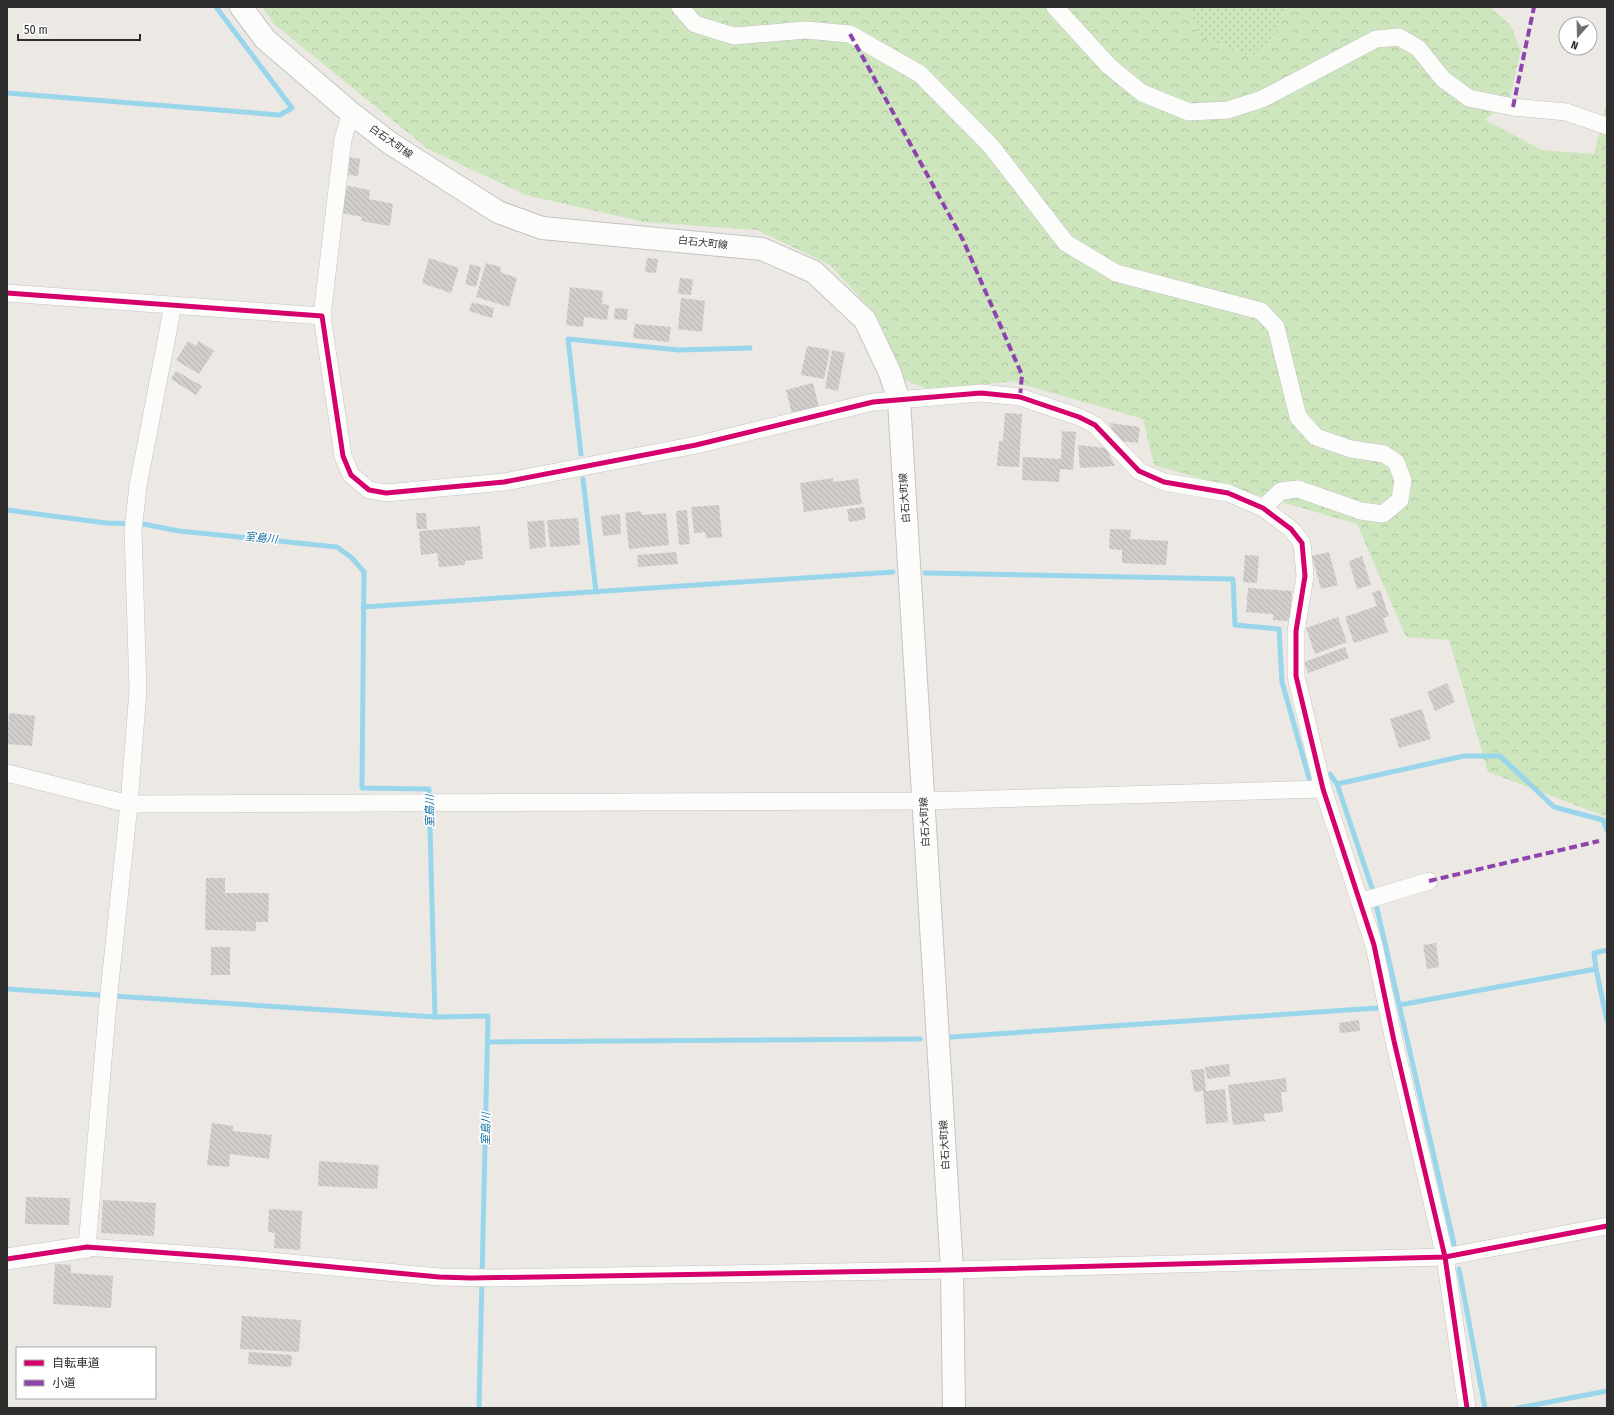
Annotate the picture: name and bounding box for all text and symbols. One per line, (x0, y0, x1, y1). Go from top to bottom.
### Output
scale bar (18, 16, 140, 42)
north arrow (1558, 16, 1598, 56)
text: 50 m (24, 23, 48, 37)
text: N (1569, 38, 1580, 52)
street label: 白石大町線 (367, 123, 415, 161)
street label: 白石大町線 (678, 234, 728, 252)
street label: 白石大町線 (897, 473, 913, 523)
water label: 室島川 (244, 530, 279, 546)
water label: 室島川 (423, 793, 437, 828)
street label: 白石大町線 (918, 797, 932, 847)
water label: 室島川 (479, 1111, 493, 1146)
street label: 白石大町線 (938, 1120, 952, 1170)
legend (16, 1347, 156, 1399)
text: 自転車道 (52, 1356, 100, 1370)
text: 小道 (52, 1376, 76, 1390)

